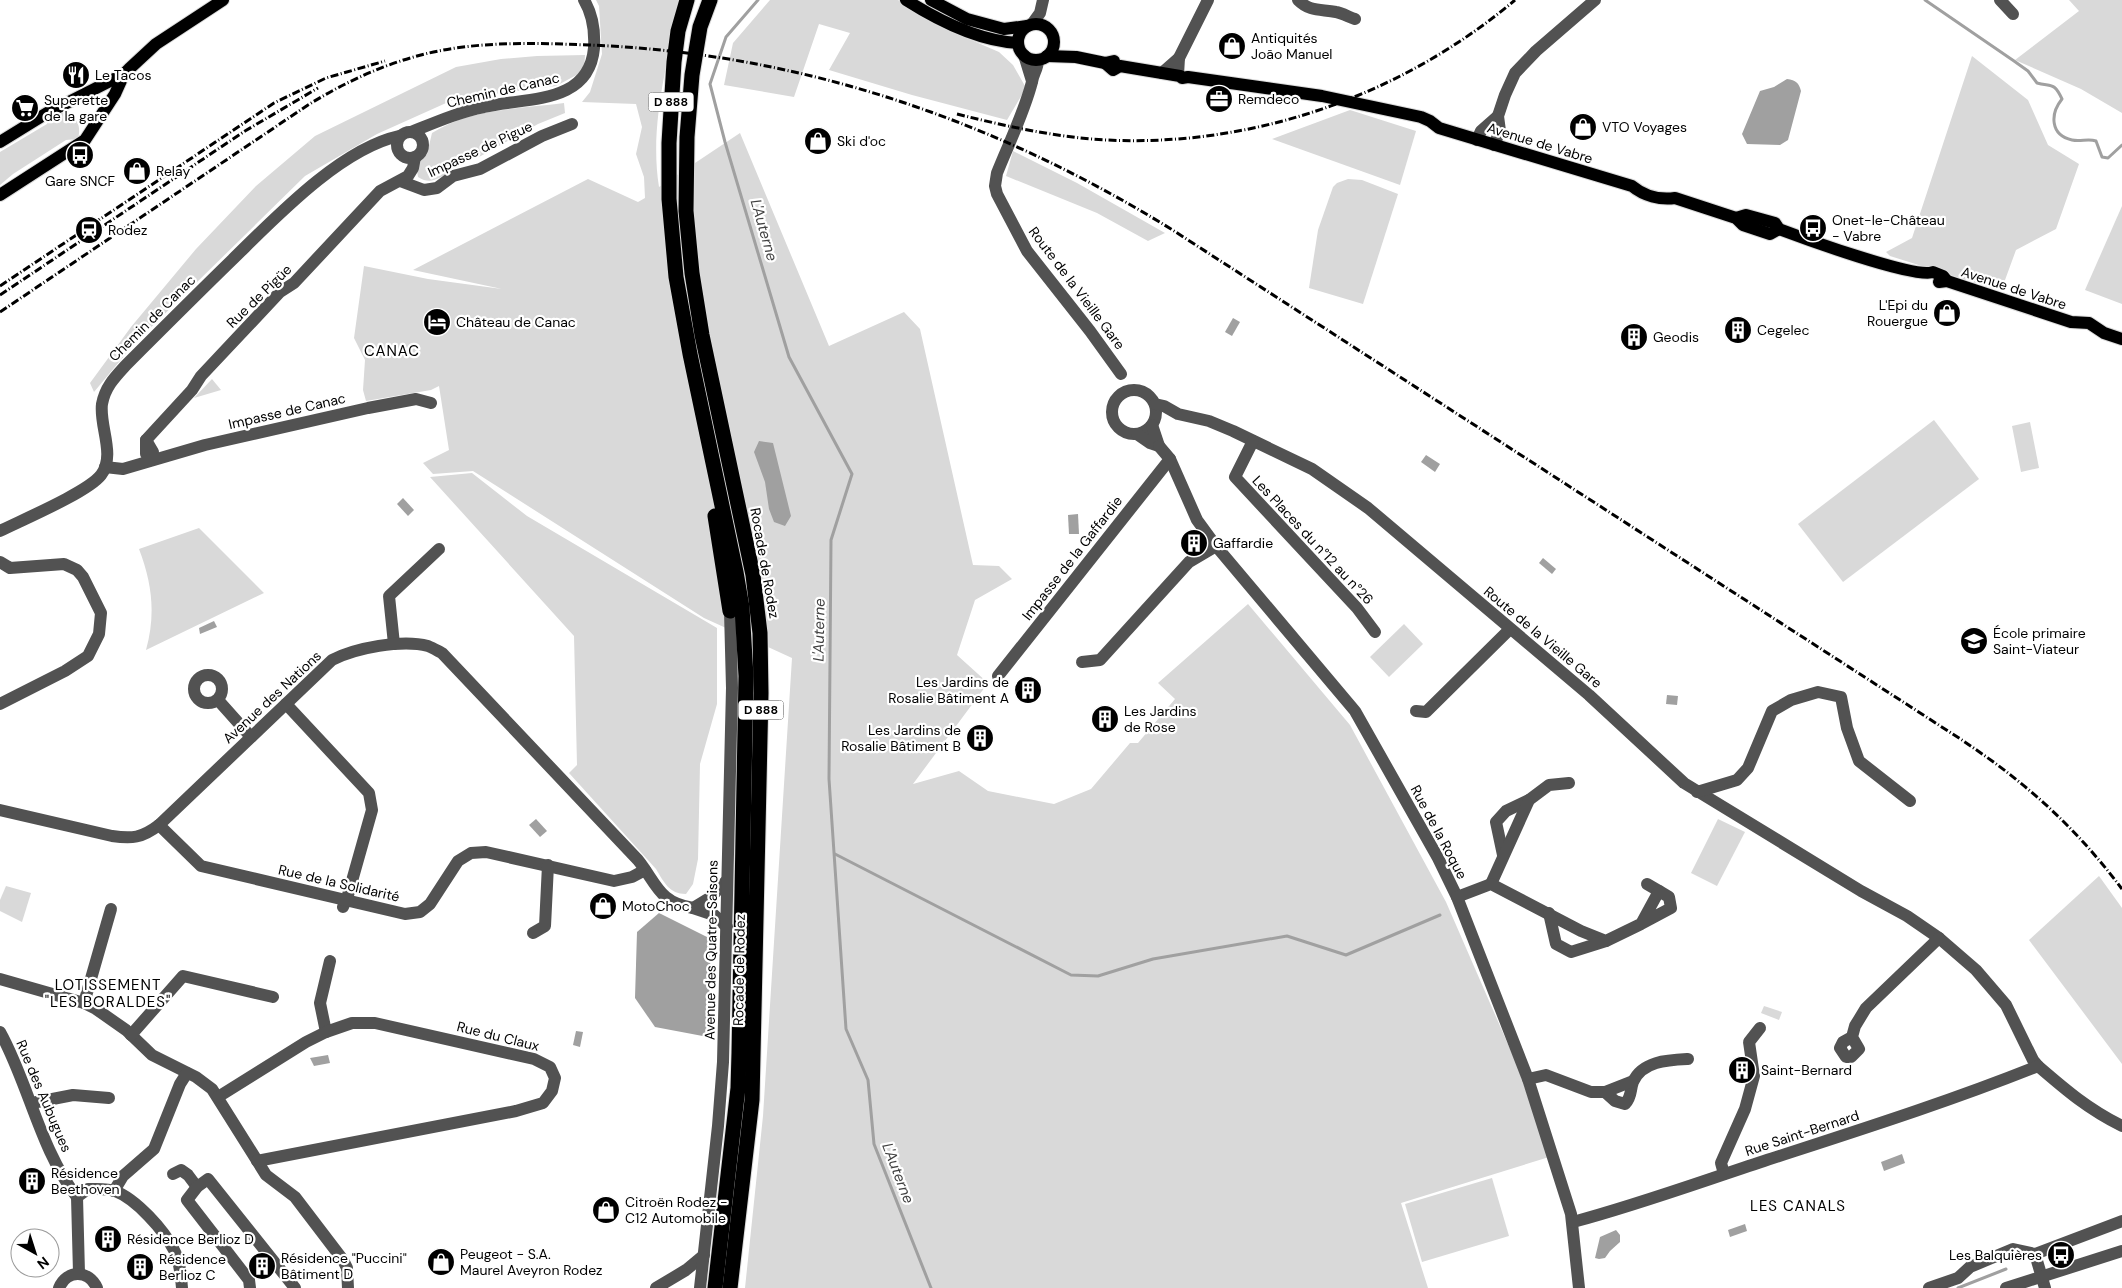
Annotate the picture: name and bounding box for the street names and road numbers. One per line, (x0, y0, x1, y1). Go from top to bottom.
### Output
street label: Chemin de Canac (445, 68, 561, 112)
road number: D 888 (648, 92, 694, 111)
street label: Impasse de Pigue (425, 117, 535, 181)
street label: Avenue de Vabre (1485, 118, 1595, 168)
street label: Route de la Vieille Gare (1025, 223, 1129, 353)
street label: Rue de Pigüe (223, 260, 295, 332)
street label: Avenue de Vabre (1959, 263, 2069, 314)
street label: Chemin de Canac (105, 271, 199, 365)
street label: Impasse de Canac (227, 389, 347, 433)
street label: Les Places du n°12 au n°26 (1248, 472, 1378, 608)
street label: Impasse de la Gaffardie (1018, 492, 1126, 624)
street label: Rocade de Rodez (746, 506, 784, 620)
street label: Route de la Vieille Gare (1480, 582, 1606, 692)
street label: Avenue des Nations (219, 647, 325, 747)
road number: D 888 (738, 700, 784, 720)
street label: Rue de la Roque (1407, 782, 1471, 882)
street label: Rue de la Solidarité (277, 860, 401, 906)
street label: Avenue des Quatre-Saisons (700, 860, 722, 1040)
street label: Rocade de Rodez (729, 914, 749, 1026)
street label: Rue du Claux (455, 1017, 541, 1055)
street label: Rue des Aubugues (12, 1037, 76, 1155)
street label: Rue Saint-Bernard (1743, 1106, 1861, 1160)

